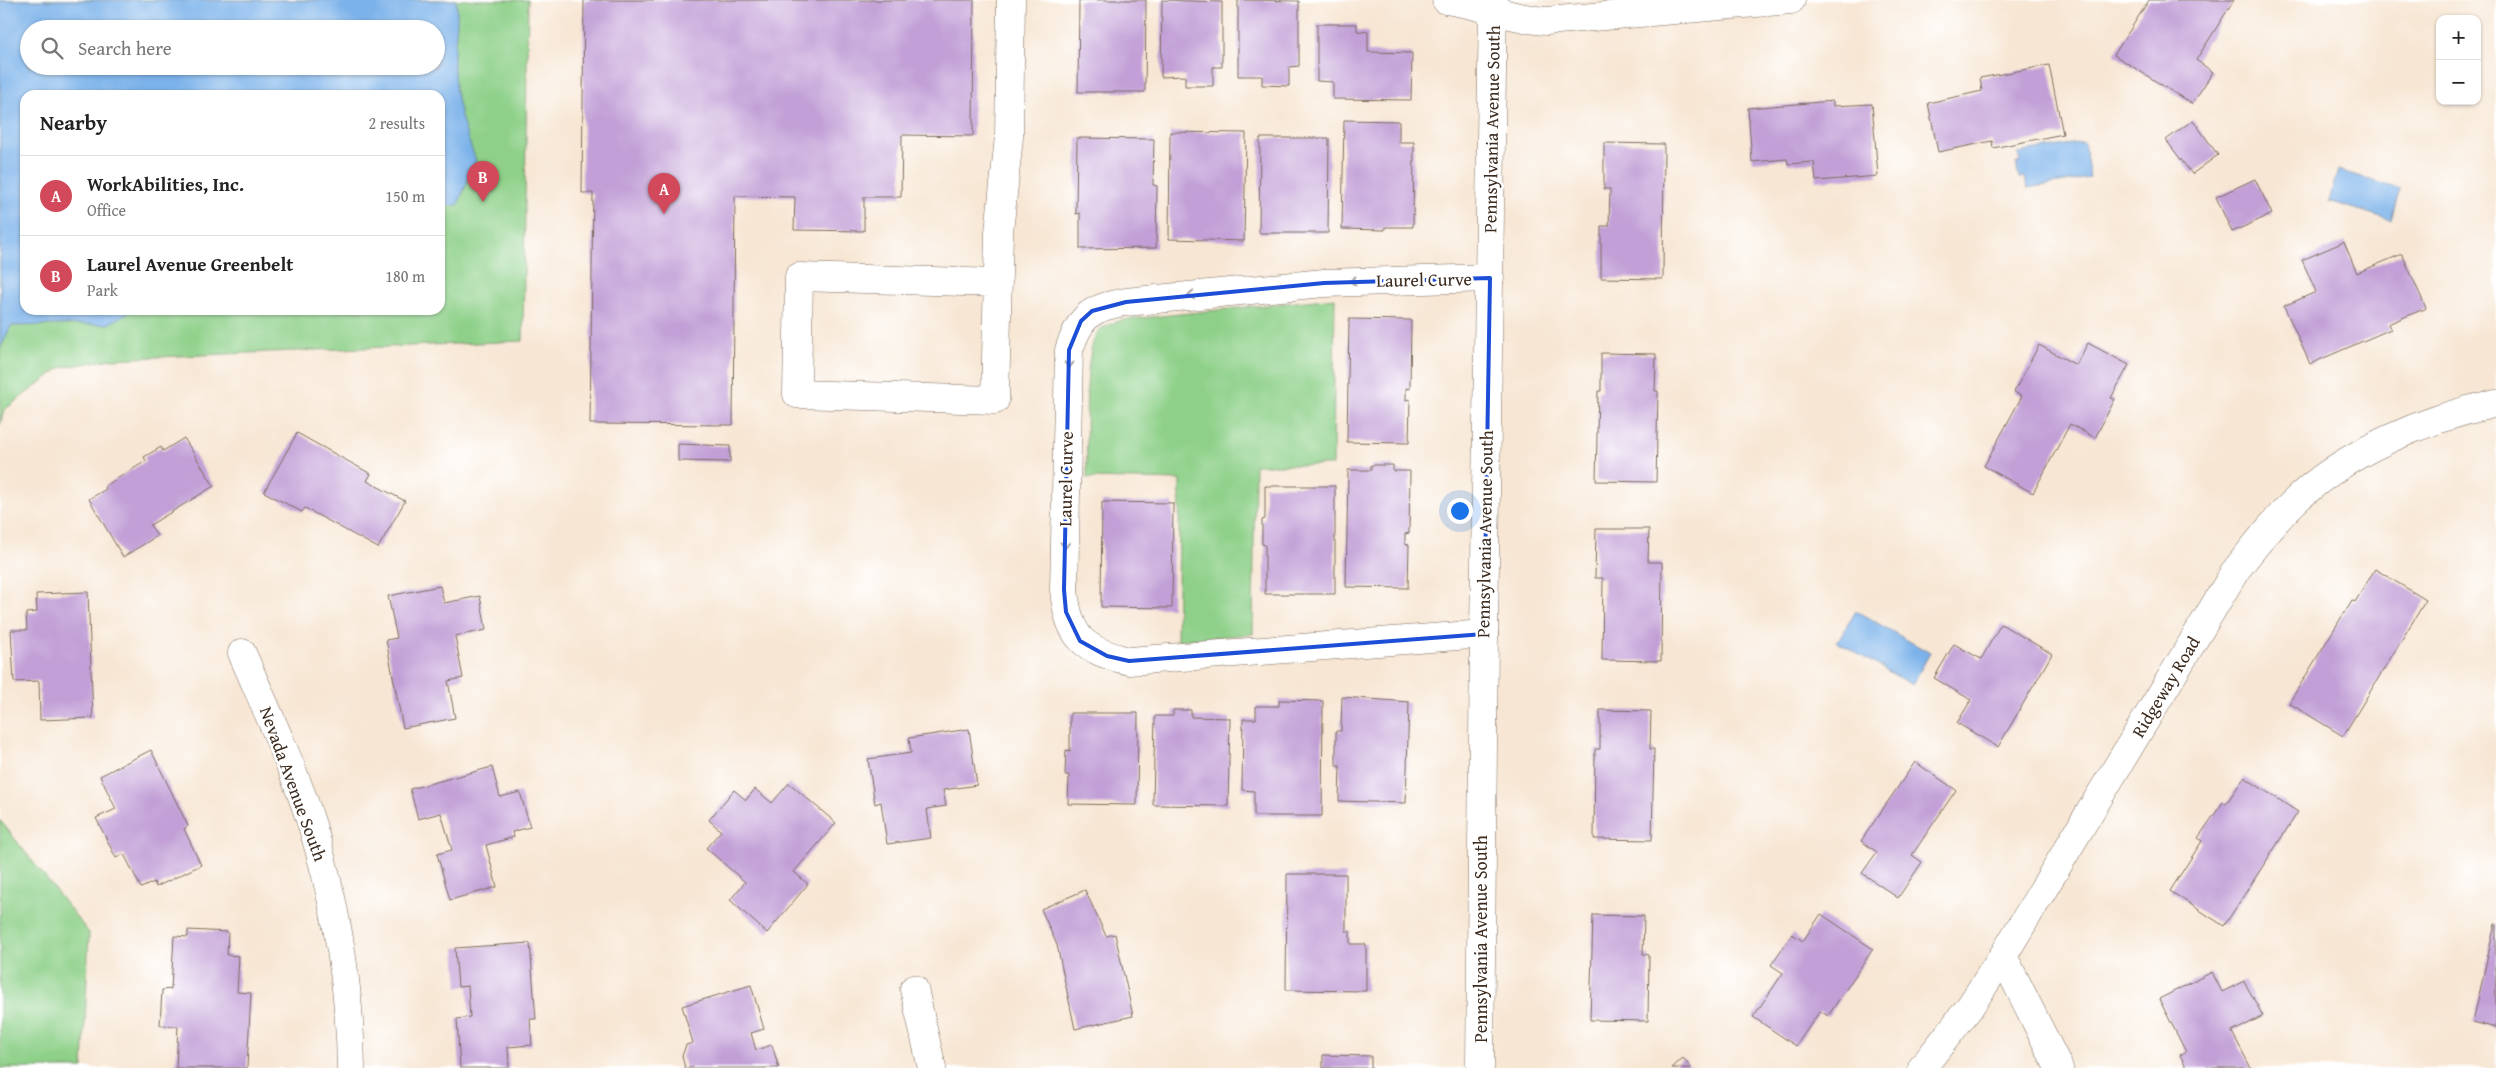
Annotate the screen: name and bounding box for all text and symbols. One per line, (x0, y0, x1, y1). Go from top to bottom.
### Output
map controls (2436, 15, 2481, 105)
button: + (2436, 15, 2481, 60)
search box (20, 20, 445, 75)
street label: Pennsylvania Avenue South (1476, 25, 1507, 233)
icon: search (38, 34, 66, 62)
text: Search here (78, 34, 172, 62)
button: − (2436, 60, 2481, 105)
text: Nearby (40, 107, 107, 138)
text: 2 results (368, 111, 425, 135)
pin: B (467, 161, 499, 202)
text: WorkAbilities, Inc. (87, 170, 244, 198)
pin: A (648, 173, 680, 214)
text: A (51, 184, 61, 208)
text: 150 m (385, 184, 425, 208)
text: Office (87, 198, 126, 222)
text: Laurel Avenue Greenbelt (87, 250, 294, 278)
text: B (51, 264, 61, 288)
text: 180 m (385, 264, 425, 288)
street label: Laurel Curve (1376, 265, 1472, 294)
one-way arrow (1349, 276, 1357, 287)
text: Park (87, 278, 118, 302)
one-way arrow (1187, 290, 1195, 301)
one-way arrow (1064, 362, 1074, 369)
street label: Pennsylvania Avenue South (1469, 430, 1500, 638)
street label: Laurel Curve (1051, 431, 1080, 527)
your location (1447, 498, 1473, 524)
one-way arrow (1060, 541, 1070, 549)
street label: Ridgeway Road (2125, 631, 2207, 743)
street label: Nevada Avenue South (253, 703, 334, 865)
street label: Pennsylvania Avenue South (1467, 835, 1494, 1043)

